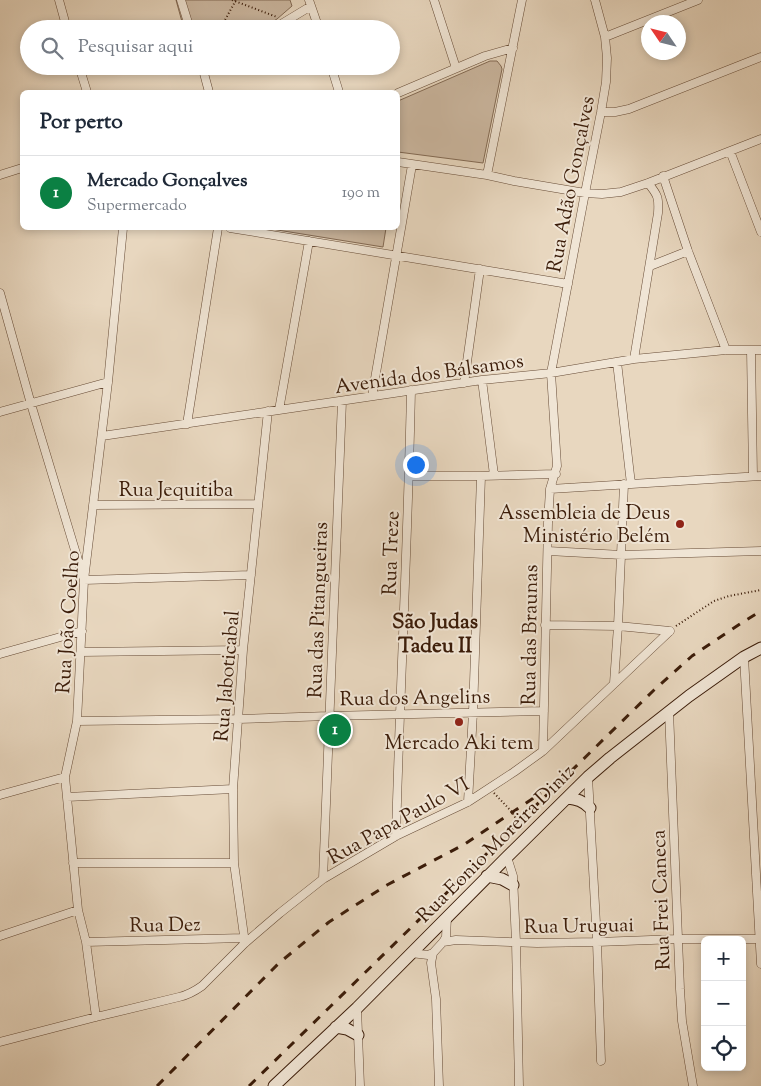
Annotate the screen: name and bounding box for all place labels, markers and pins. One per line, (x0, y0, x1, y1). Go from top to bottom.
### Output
place label: Assembleia de Deus Ministério Belém (498, 500, 670, 552)
marker: Assembleia de Deus Ministério Belém (674, 518, 686, 530)
pin: 1 (319, 711, 351, 749)
marker: Mercado Aki tem (453, 716, 465, 728)
place label: Mercado Aki tem (385, 730, 534, 759)

